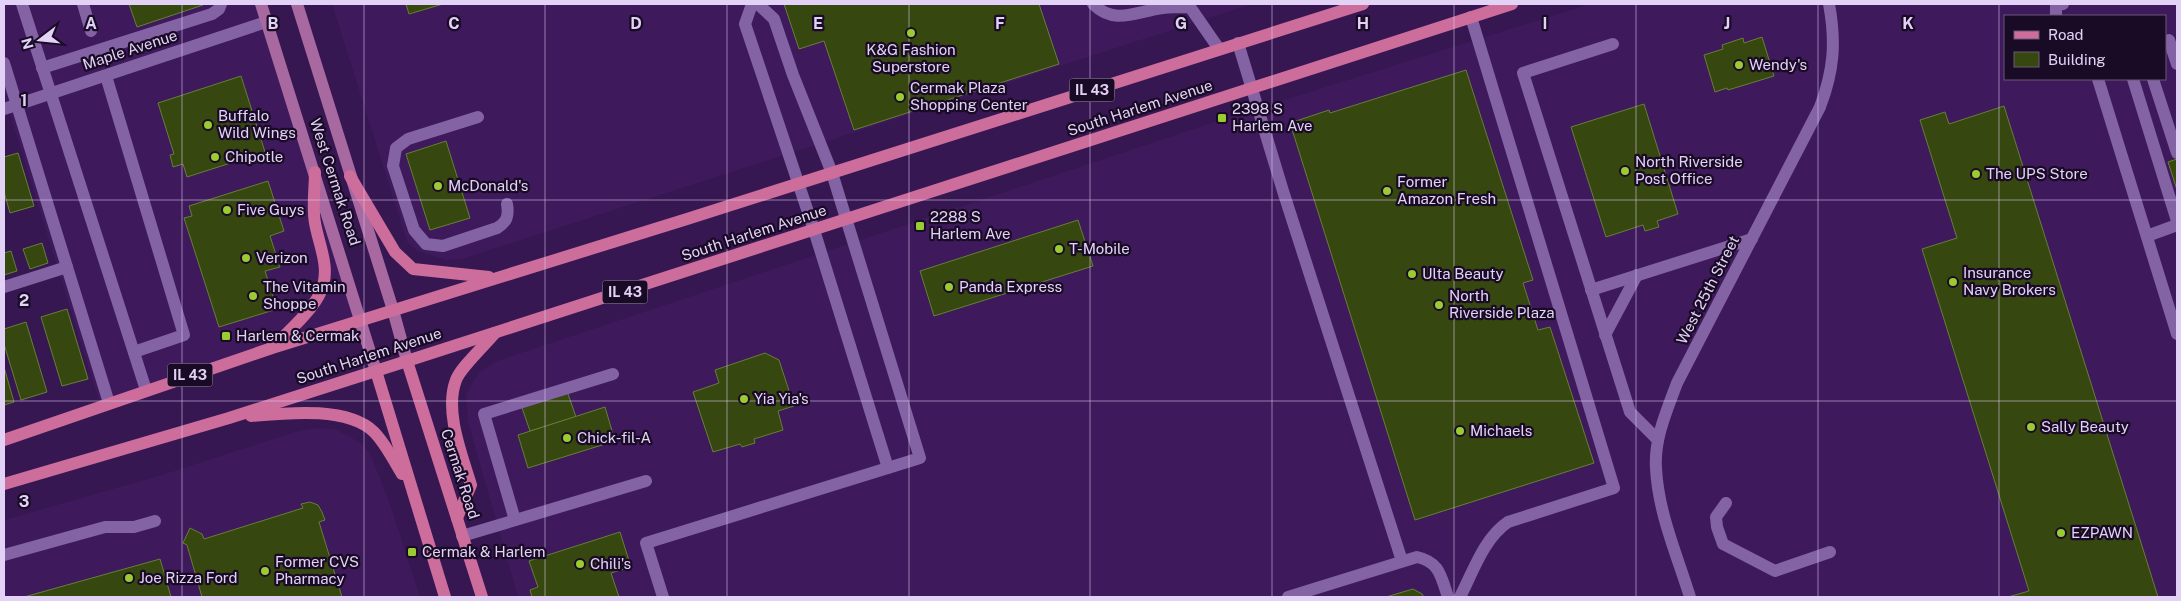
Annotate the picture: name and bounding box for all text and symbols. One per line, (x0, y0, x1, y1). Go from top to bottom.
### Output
text: A (85, 14, 97, 33)
text: B (268, 14, 279, 33)
text: C (448, 14, 460, 33)
text: D (630, 14, 642, 33)
text: E (813, 14, 823, 33)
text: F (995, 14, 1005, 33)
text: G (1175, 14, 1187, 33)
text: H (1357, 14, 1369, 33)
text: I (1543, 14, 1547, 33)
text: J (1724, 14, 1730, 33)
text: K (1902, 14, 1914, 33)
north arrow (15, 15, 65, 65)
legend (2004, 15, 2166, 80)
street label: Maple Avenue (81, 26, 179, 73)
text: Road (2048, 26, 2084, 43)
marker: K&G Fashion Superstore (905, 27, 917, 39)
text: N (18, 36, 37, 51)
place label: K&G Fashion Superstore (866, 41, 956, 75)
text: Building (2048, 51, 2106, 68)
place label: Wendy's (1749, 56, 1807, 73)
marker: Wendy's (1733, 59, 1745, 71)
street label: South Harlem Avenue (1065, 76, 1215, 139)
road number: IL 43 (1070, 78, 1114, 102)
place label: Cermak Plaza Shopping Center (910, 79, 1028, 113)
text: 1 (21, 91, 27, 110)
marker: Cermak Plaza Shopping Center (894, 91, 906, 103)
place label: 2398 S Harlem Ave (1232, 100, 1313, 134)
place label: Buffalo Wild Wings (218, 107, 296, 141)
marker: 2398 S Harlem Ave (1216, 112, 1228, 124)
street label: West Cermak Road (307, 116, 364, 247)
marker: Buffalo Wild Wings (202, 119, 214, 131)
place label: Chipotle (225, 148, 283, 165)
marker: Chipotle (209, 151, 221, 163)
place label: North Riverside Post Office (1635, 153, 1743, 187)
marker: North Riverside Post Office (1619, 165, 1631, 177)
place label: The UPS Store (1986, 165, 2088, 182)
marker: The UPS Store (1970, 168, 1982, 180)
place label: Former Amazon Fresh (1397, 173, 1496, 207)
place label: McDonald's (448, 177, 528, 194)
marker: McDonald's (432, 180, 444, 192)
marker: Former Amazon Fresh (1381, 185, 1393, 197)
place label: Five Guys (237, 201, 304, 218)
street label: South Harlem Avenue (679, 201, 829, 264)
marker: Five Guys (221, 204, 233, 216)
place label: 2288 S Harlem Ave (930, 208, 1011, 242)
marker: 2288 S Harlem Ave (914, 220, 926, 232)
street label: West 25th Street (1673, 233, 1742, 347)
place label: T-Mobile (1069, 240, 1130, 257)
marker: T-Mobile (1053, 243, 1065, 255)
place label: Verizon (256, 249, 308, 266)
marker: Verizon (240, 252, 252, 264)
place label: Insurance Navy Brokers (1963, 264, 2056, 298)
place label: Ulta Beauty (1422, 265, 1504, 282)
marker: Ulta Beauty (1406, 268, 1418, 280)
marker: Insurance Navy Brokers (1947, 276, 1959, 288)
place label: The Vitamin Shoppe (263, 278, 346, 312)
place label: Panda Express (959, 278, 1062, 295)
road number: IL 43 (602, 280, 648, 304)
marker: Panda Express (943, 281, 955, 293)
place label: North Riverside Plaza (1449, 287, 1555, 321)
marker: The Vitamin Shoppe (247, 290, 259, 302)
text: 2 (19, 291, 29, 310)
marker: North Riverside Plaza (1433, 299, 1445, 311)
street label: South Harlem Avenue (294, 324, 444, 387)
place label: Harlem & Cermak (236, 327, 360, 344)
marker: Harlem & Cermak (220, 330, 232, 342)
road number: IL 43 (168, 364, 212, 386)
place label: Yia Yia's (754, 390, 809, 407)
marker: Yia Yia's (738, 393, 750, 405)
place label: Sally Beauty (2041, 418, 2129, 435)
marker: Sally Beauty (2025, 421, 2037, 433)
place label: Michaels (1470, 422, 1532, 439)
marker: Michaels (1454, 425, 1466, 437)
street label: Cermak Road (438, 427, 483, 521)
place label: Chick-fil-A (577, 429, 651, 446)
marker: Chick-fil-A (561, 432, 573, 444)
text: 3 (19, 492, 29, 511)
place label: EZPAWN (2071, 524, 2133, 541)
marker: EZPAWN (2055, 527, 2067, 539)
place label: Cermak & Harlem (422, 543, 546, 560)
marker: Cermak & Harlem (406, 546, 418, 558)
place label: Former CVS Pharmacy (275, 553, 359, 587)
place label: Chili's (590, 555, 631, 572)
marker: Chili's (574, 558, 586, 570)
marker: Former CVS Pharmacy (259, 565, 271, 577)
place label: Joe Rizza Ford (139, 569, 238, 586)
marker: Joe Rizza Ford (123, 572, 135, 584)

